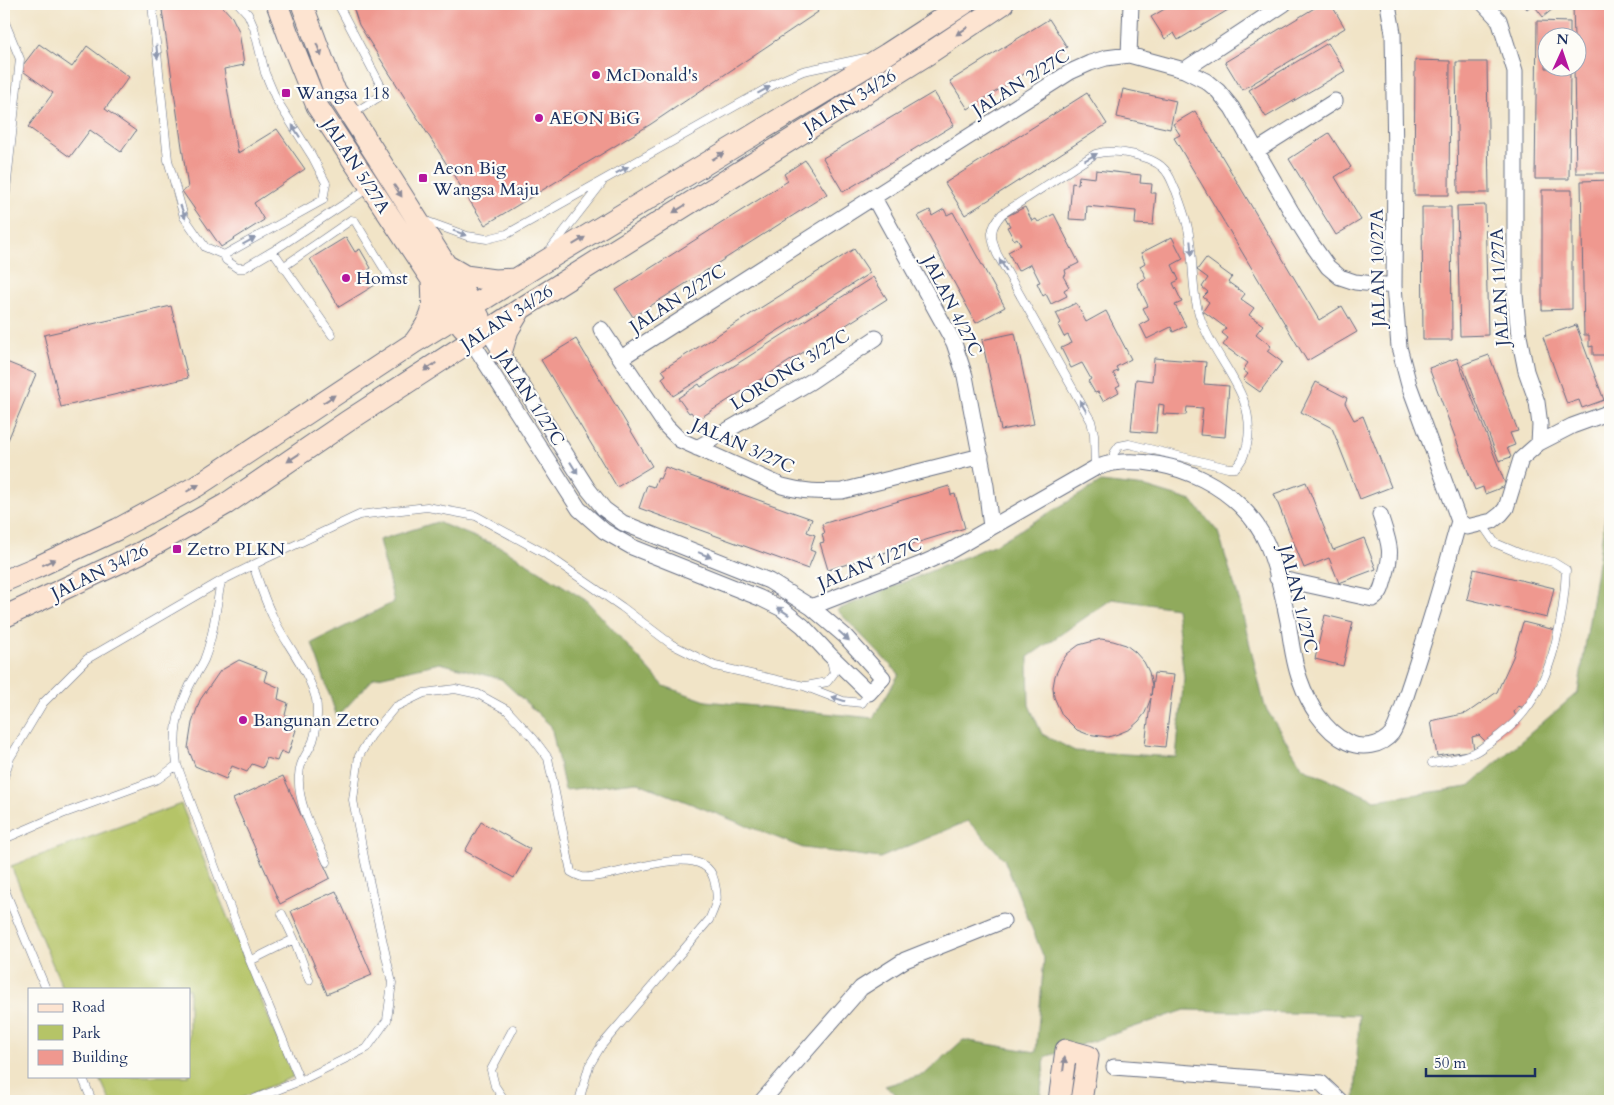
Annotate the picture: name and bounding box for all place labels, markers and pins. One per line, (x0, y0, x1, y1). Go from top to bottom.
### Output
place label: McDonald's (606, 63, 698, 88)
marker: McDonald's (590, 69, 602, 81)
place label: Wangsa 118 (295, 81, 390, 106)
marker: Wangsa 118 (280, 87, 292, 99)
place label: AEON BiG (549, 106, 640, 131)
marker: AEON BiG (533, 112, 545, 124)
place label: Aeon Big Wangsa Maju (432, 156, 539, 202)
marker: Aeon Big Wangsa Maju (417, 172, 429, 184)
place label: Homst (356, 266, 408, 291)
marker: Homst (340, 272, 352, 284)
place label: Zetro PLKN (187, 537, 286, 562)
marker: Zetro PLKN (171, 543, 183, 555)
place label: Bangunan Zetro (253, 708, 380, 733)
marker: Bangunan Zetro (237, 714, 249, 726)

